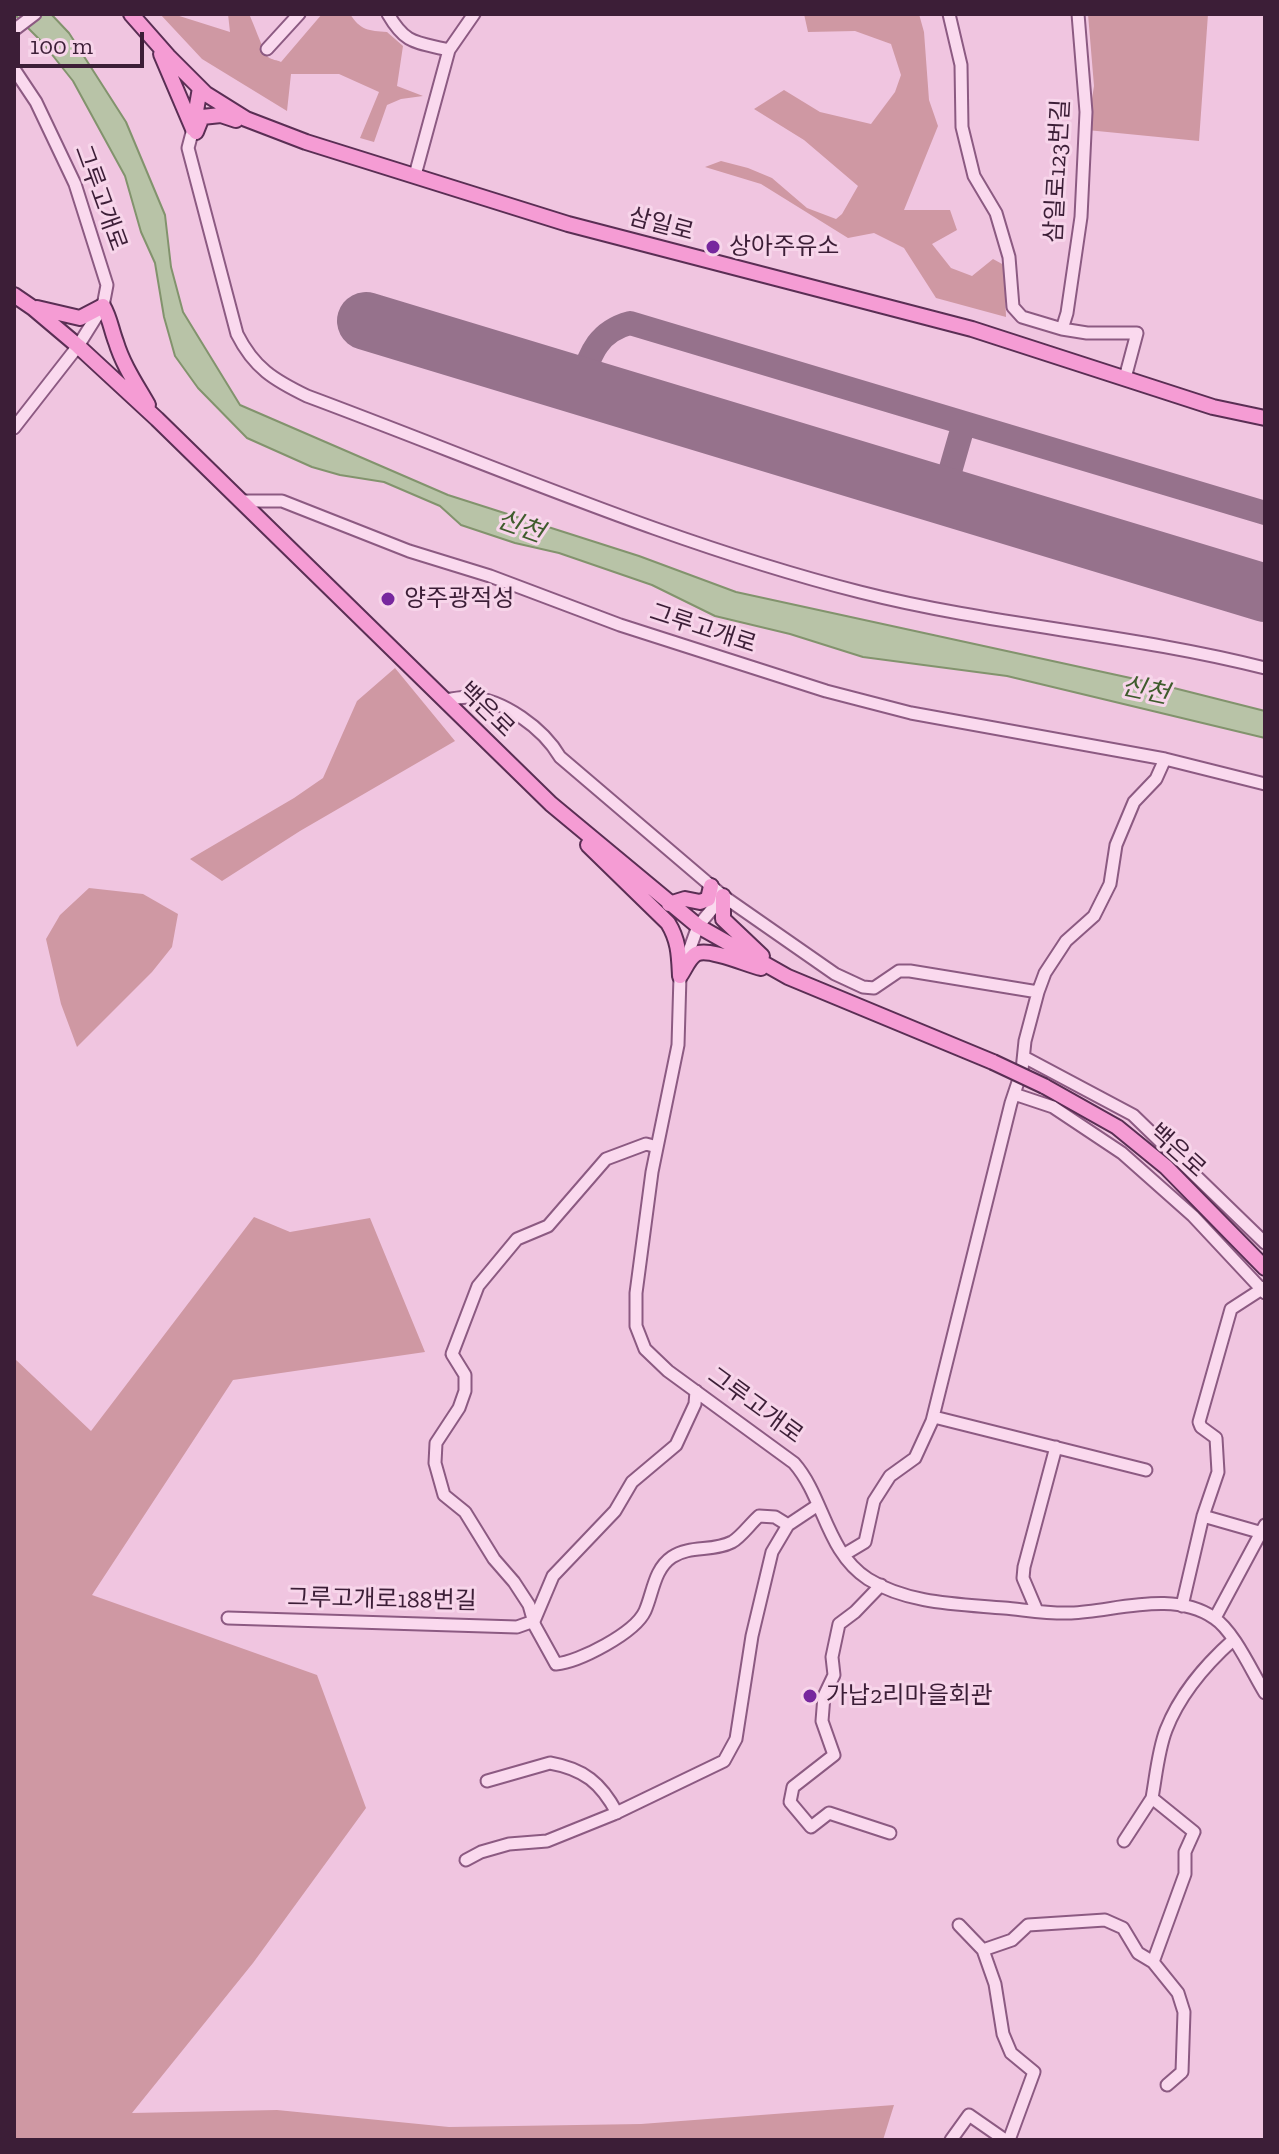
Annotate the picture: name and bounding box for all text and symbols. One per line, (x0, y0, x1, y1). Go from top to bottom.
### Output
scale bar (20, 16, 148, 66)
text: 100 m (30, 31, 93, 60)
street label: 삼일로123번길 (1040, 98, 1076, 244)
street label: 그루고개로 (68, 141, 132, 255)
street label: 삼일로 (625, 203, 697, 247)
place label: 상아주유소 (729, 233, 839, 261)
marker: 상아주유소 (704, 238, 722, 256)
water label: 신천 (492, 504, 548, 550)
place label: 양주광적성 (404, 585, 514, 613)
marker: 양주광적성 (379, 590, 397, 608)
street label: 그루고개로 (646, 598, 760, 660)
water label: 신천 (1118, 671, 1172, 711)
street label: 백은로 (452, 677, 520, 743)
street label: 백은로 (1143, 1118, 1211, 1184)
street label: 그루고개로 (702, 1362, 808, 1450)
street label: 그루고개로188번길 (287, 1584, 477, 1616)
place label: 가납2리마을회관 (826, 1682, 993, 1710)
marker: 가납2리마을회관 (801, 1687, 819, 1705)

